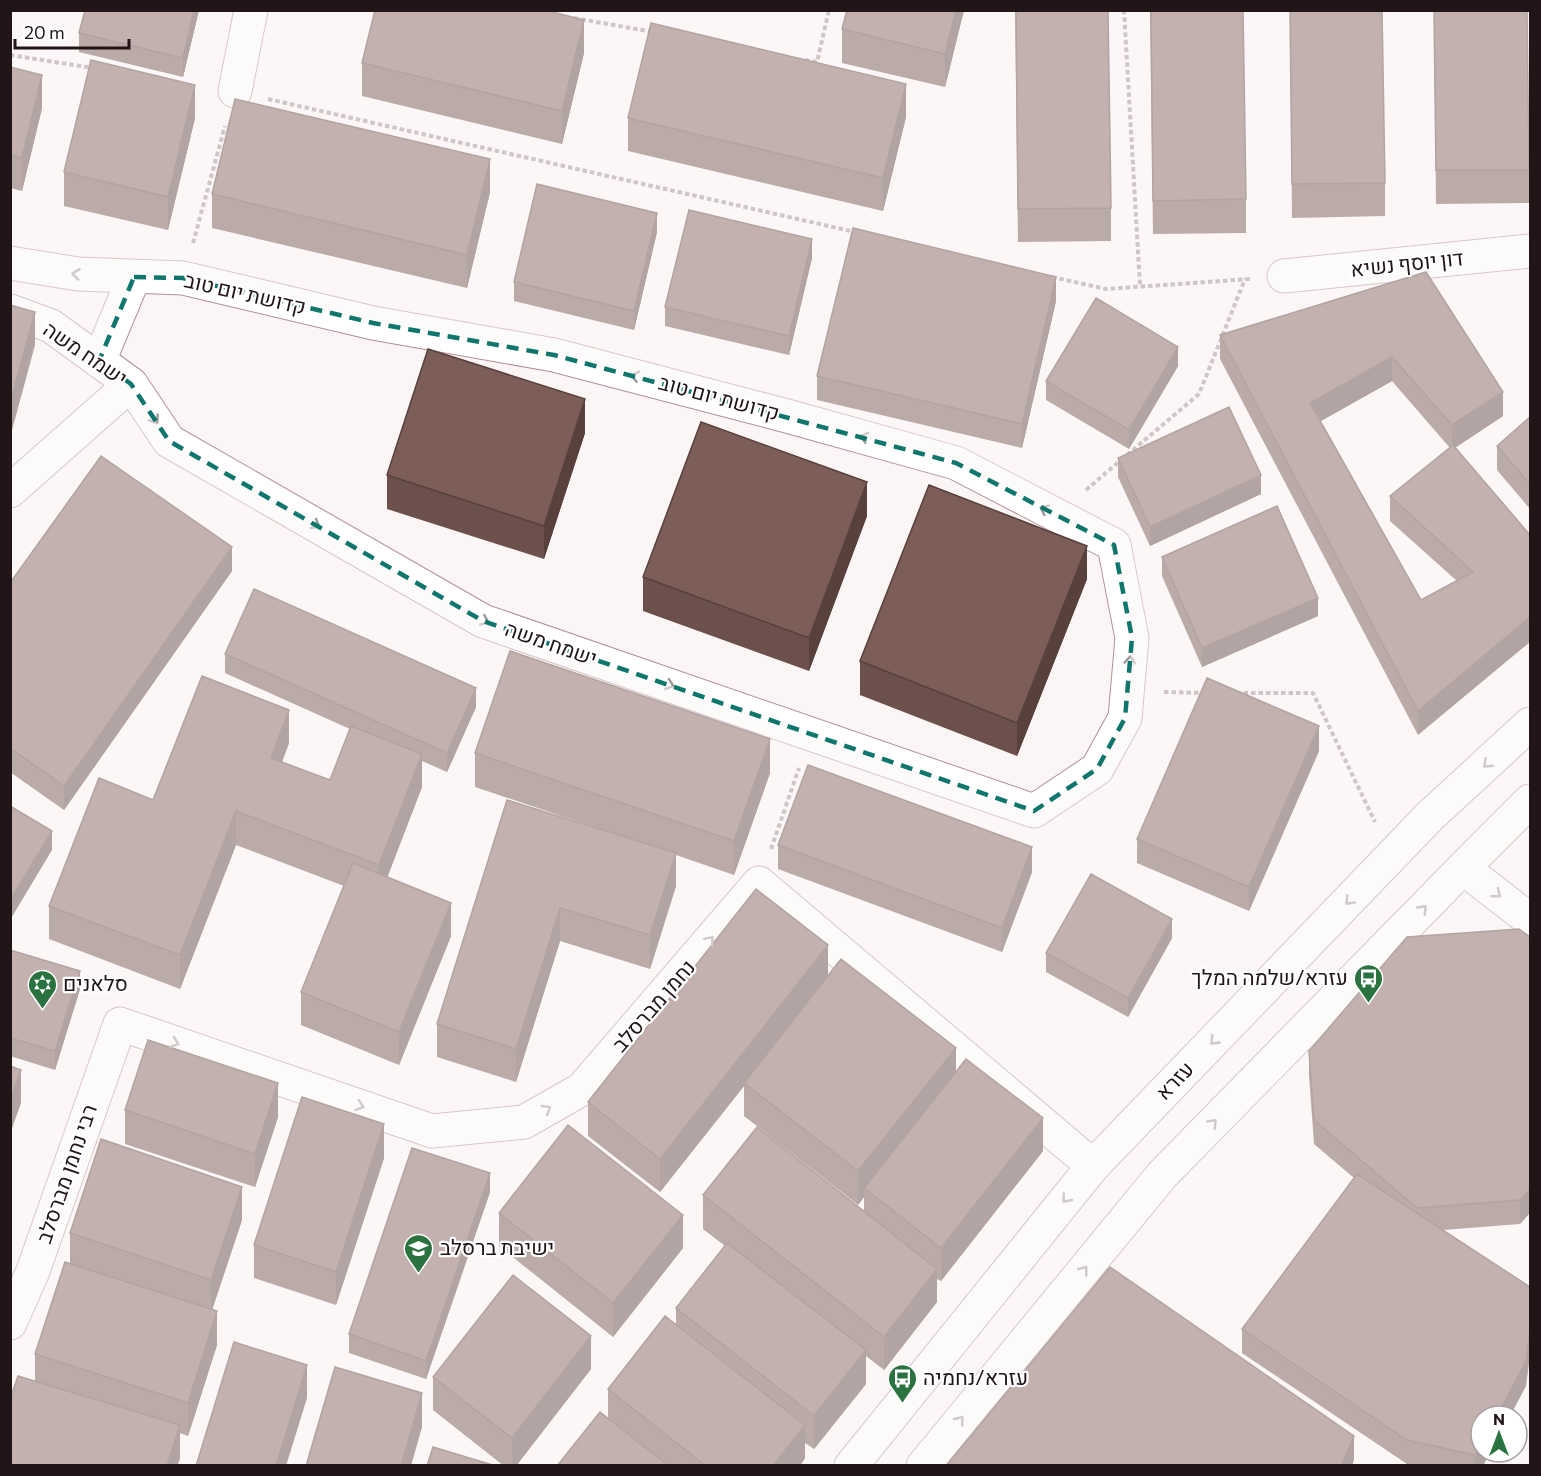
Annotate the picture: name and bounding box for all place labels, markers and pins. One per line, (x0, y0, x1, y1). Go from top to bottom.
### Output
bus stop icon: עזרא/שלמה המלך (1353, 962, 1385, 1004)
place label: עזרא/שלמה המלך (1191, 964, 1348, 989)
synagogue icon: סלאנים (26, 968, 58, 1010)
place label: סלאנים (63, 970, 128, 995)
school or university icon: ישיבת ברסלב (403, 1232, 435, 1274)
place label: ישיבת ברסלב (440, 1234, 554, 1259)
bus stop icon: עזרא/נחמיה (886, 1362, 918, 1404)
place label: עזרא/נחמיה (923, 1364, 1028, 1389)

